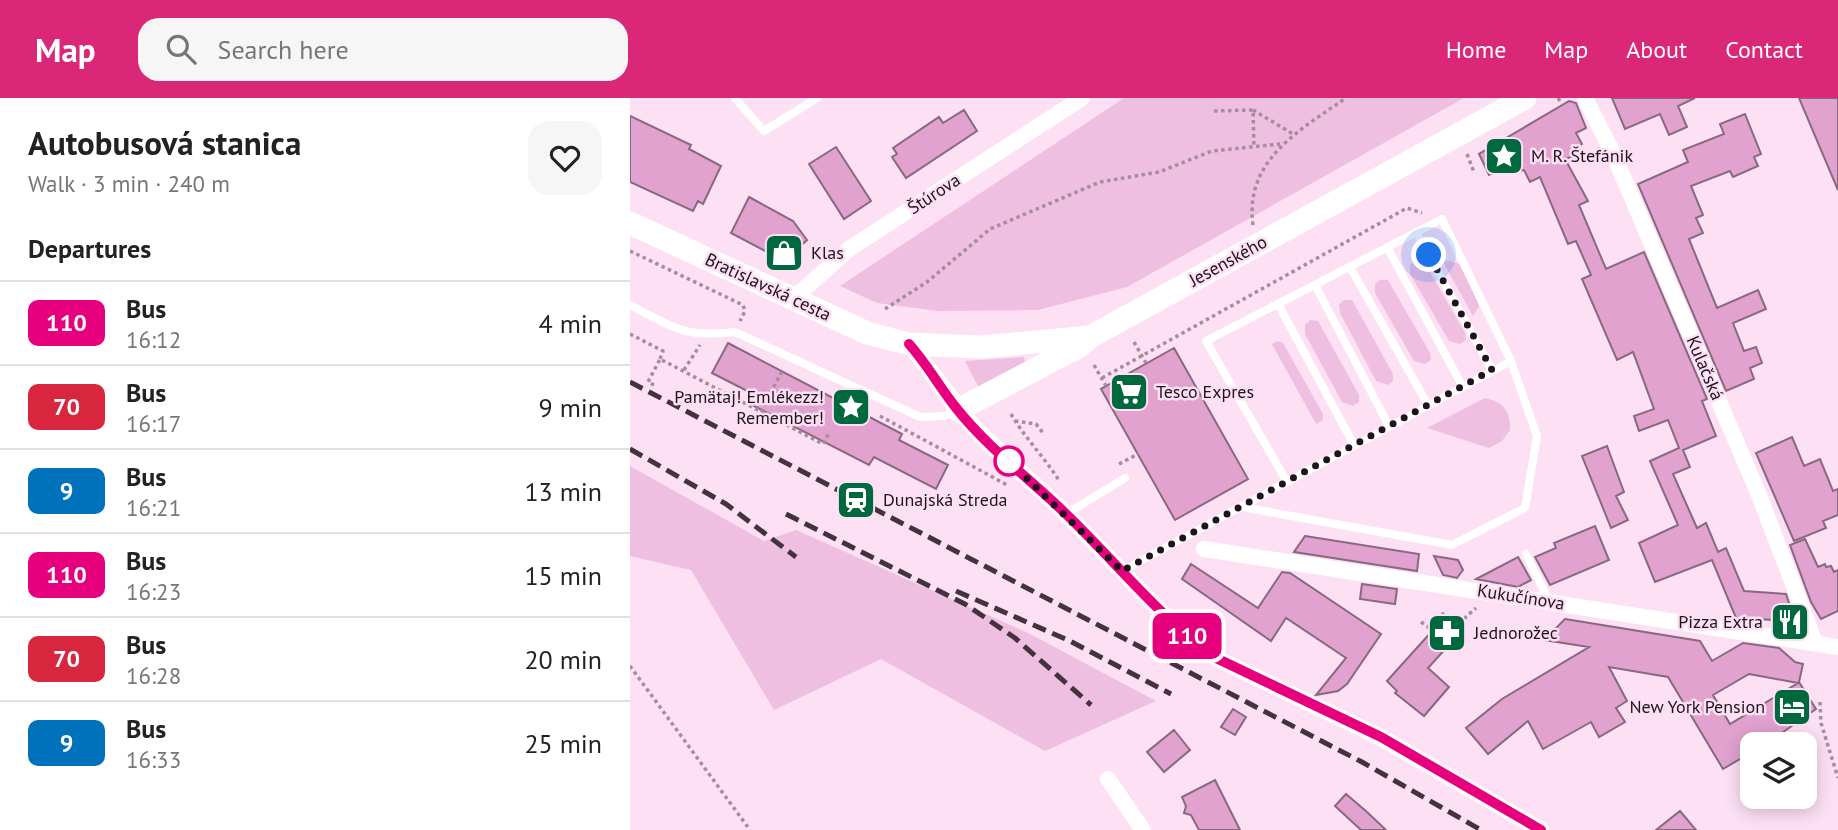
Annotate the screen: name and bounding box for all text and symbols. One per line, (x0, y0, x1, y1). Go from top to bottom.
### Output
search box (138, 18, 628, 81)
text: Map (35, 28, 96, 71)
icon: search (162, 30, 200, 68)
text: Search here (218, 33, 349, 66)
text: Home (1446, 34, 1506, 65)
text: Map (1544, 34, 1588, 65)
text: About (1626, 34, 1687, 65)
text: Contact (1725, 34, 1803, 65)
text: Autobusová stanica (28, 121, 301, 164)
button: heart (528, 121, 602, 195)
place icon: M. R. Štefánik (1483, 135, 1525, 177)
place label: M. R. Štefánik (1531, 144, 1633, 167)
street label: Štúrova (903, 168, 965, 219)
text: Walk · 3 min · 240 m (28, 169, 230, 198)
street label: Jesenského (1184, 230, 1271, 292)
text: Departures (28, 232, 151, 265)
shop icon: Klas (763, 232, 805, 274)
your location (1411, 237, 1446, 272)
place label: Klas (811, 241, 844, 264)
street label: Bratislavská cesta (702, 247, 835, 326)
text: Bus (126, 292, 166, 325)
text: 110 (46, 307, 87, 338)
text: 4 min (539, 307, 602, 340)
text: 16:12 (126, 325, 181, 354)
street label: Kulačská (1682, 332, 1729, 403)
supermarket icon: Tesco Expres (1108, 371, 1150, 413)
text: Bus (126, 376, 166, 409)
place label: Tesco Expres (1156, 380, 1254, 403)
place label: Pamätaj! Emlékezz! Remember! (674, 385, 824, 429)
place icon: Pamätaj! Emlékezz! Remember! (830, 386, 872, 428)
text: 70 (53, 391, 80, 422)
text: 9 min (539, 391, 602, 424)
text: 16:17 (126, 409, 181, 438)
unlabelled marker (994, 446, 1024, 476)
text: Bus (126, 460, 166, 493)
text: 9 (60, 475, 73, 506)
text: 13 min (524, 475, 602, 508)
station icon: Dunajská Streda (835, 479, 877, 521)
place label: Dunajská Streda (883, 488, 1008, 511)
text: 16:21 (126, 493, 181, 522)
text: Bus (126, 544, 166, 577)
text: 110 (46, 559, 87, 590)
text: 15 min (524, 559, 602, 592)
text: 16:23 (126, 577, 181, 606)
street label: Kukučínova (1476, 578, 1566, 615)
restaurant icon: Pizza Extra (1769, 601, 1811, 643)
place label: Pizza Extra (1678, 610, 1763, 633)
pharmacy icon: Jednorožec (1426, 612, 1468, 654)
line badge: 110 (1147, 613, 1227, 659)
text: 110 (1167, 620, 1207, 651)
place label: Jednorožec (1473, 621, 1558, 644)
text: Bus (126, 628, 166, 661)
text: 70 (53, 643, 80, 674)
text: 20 min (524, 643, 602, 676)
text: 16:28 (126, 661, 181, 690)
hotel icon: New York Pension (1771, 686, 1813, 728)
place label: New York Pension (1629, 695, 1765, 718)
text: Bus (126, 712, 166, 745)
text: 9 (60, 727, 73, 758)
text: 25 min (524, 727, 602, 760)
map controls (1740, 732, 1817, 809)
button: layers (1740, 732, 1817, 809)
text: 16:33 (126, 745, 181, 774)

